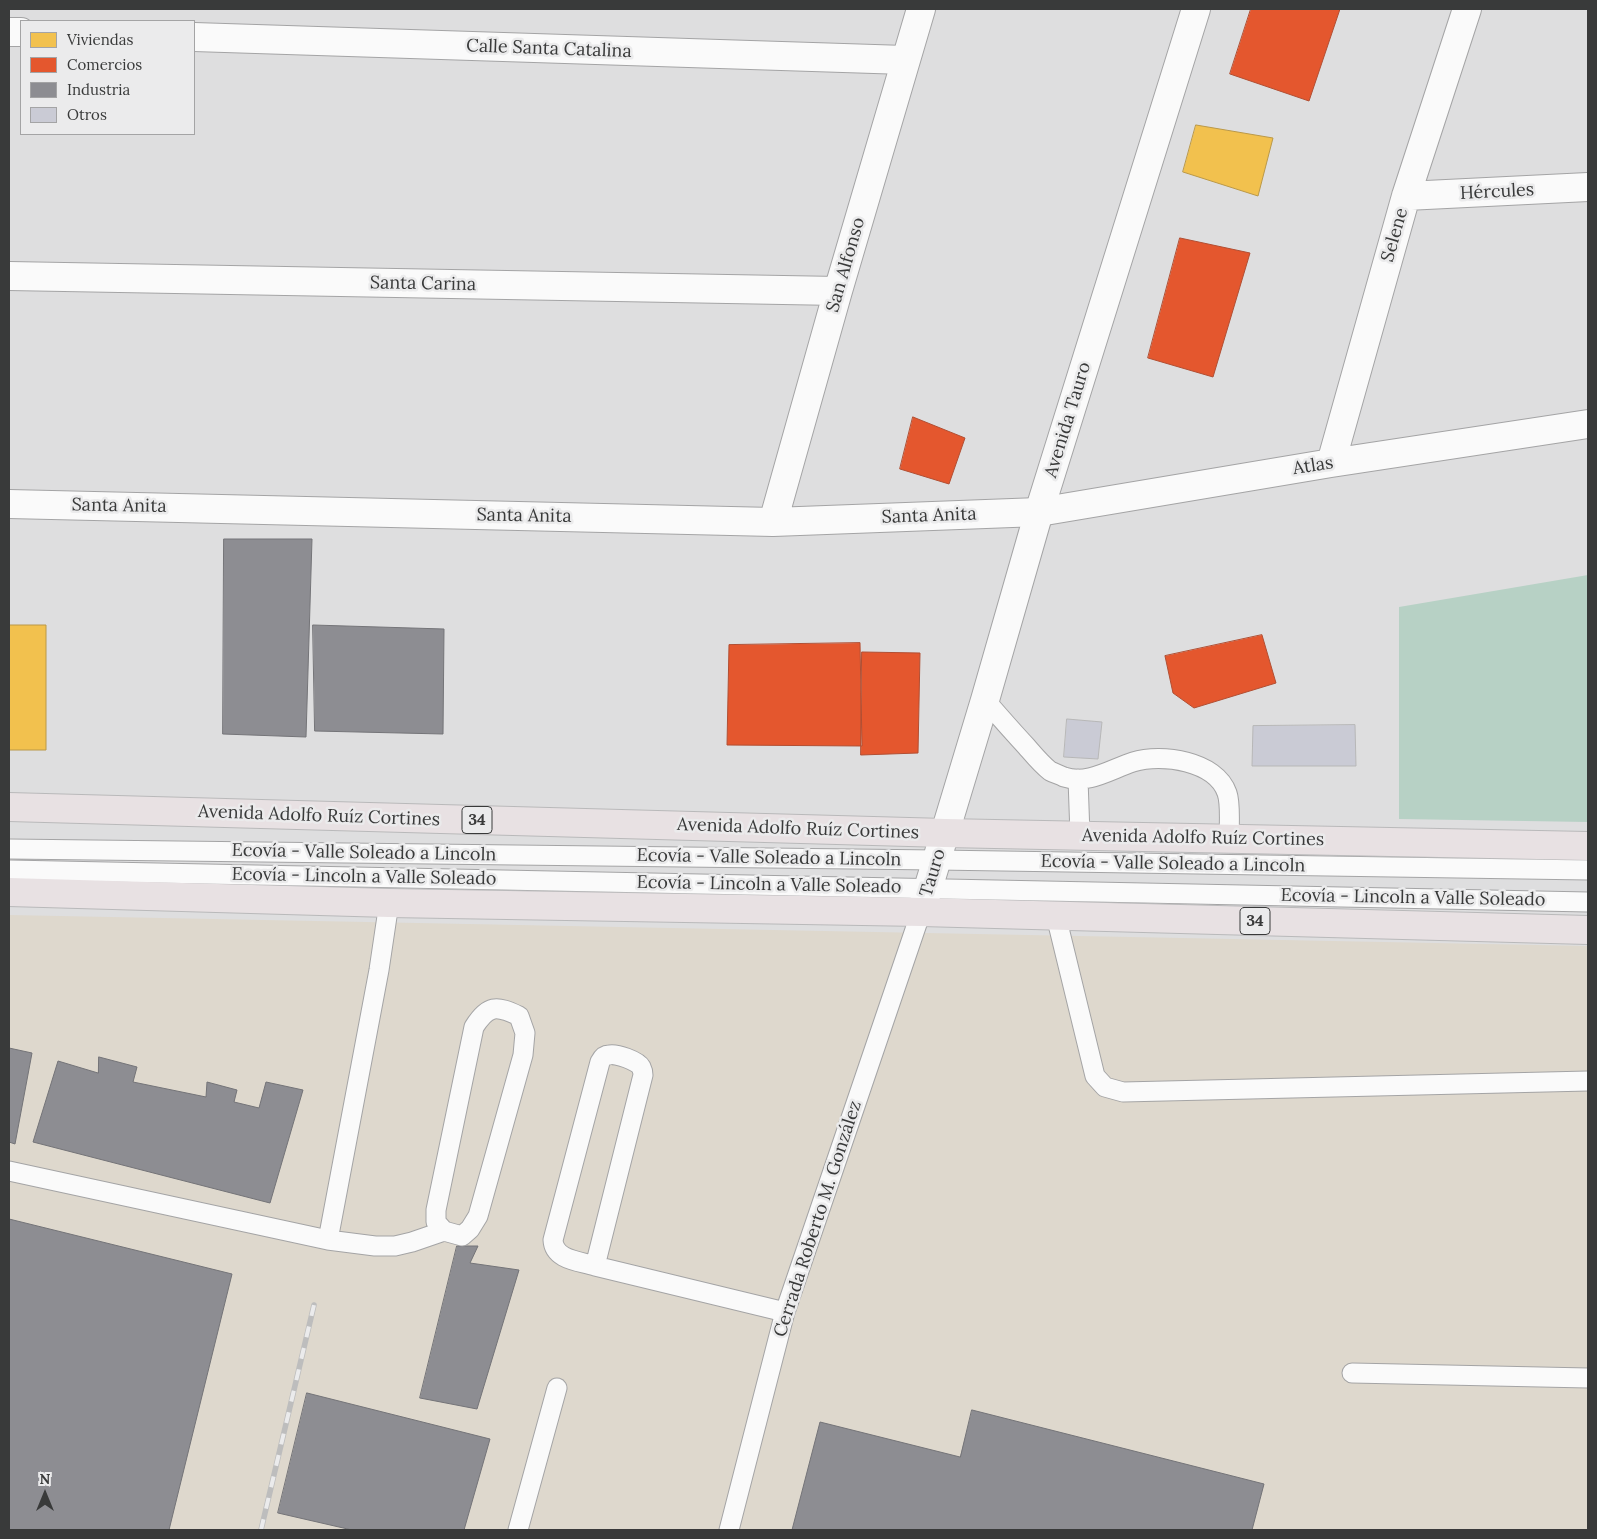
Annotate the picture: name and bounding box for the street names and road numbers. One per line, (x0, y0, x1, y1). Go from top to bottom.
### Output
street label: Calle Santa Catalina (466, 35, 632, 63)
street label: Hércules (1459, 179, 1535, 205)
street label: Selene (1377, 205, 1413, 265)
street label: San Alfonso (822, 215, 870, 315)
street label: Santa Carina (370, 272, 476, 296)
street label: Avenida Tauro (1040, 360, 1096, 480)
street label: Atlas (1291, 452, 1335, 480)
street label: Santa Anita (71, 494, 167, 518)
street label: Santa Anita (476, 504, 572, 528)
street label: Santa Anita (881, 504, 977, 528)
street label: Avenida Adolfo Ruíz Cortines (198, 801, 440, 831)
road number: 34 (462, 806, 492, 834)
street label: Avenida Adolfo Ruíz Cortines (677, 814, 919, 844)
street label: Avenida Adolfo Ruíz Cortines (1082, 825, 1324, 851)
street label: Ecovía - Valle Soleado a Lincoln (232, 840, 496, 866)
street label: Ecovía - Valle Soleado a Lincoln (637, 845, 901, 871)
street label: Tauro (915, 846, 951, 900)
street label: Ecovía - Valle Soleado a Lincoln (1041, 851, 1305, 877)
street label: Ecovía - Lincoln a Valle Soleado (232, 864, 496, 890)
street label: Ecovía - Lincoln a Valle Soleado (637, 872, 901, 898)
street label: Ecovía - Lincoln a Valle Soleado (1281, 885, 1545, 911)
road number: 34 (1240, 908, 1270, 934)
street label: Cerrada Roberto M. González (770, 1098, 866, 1340)

